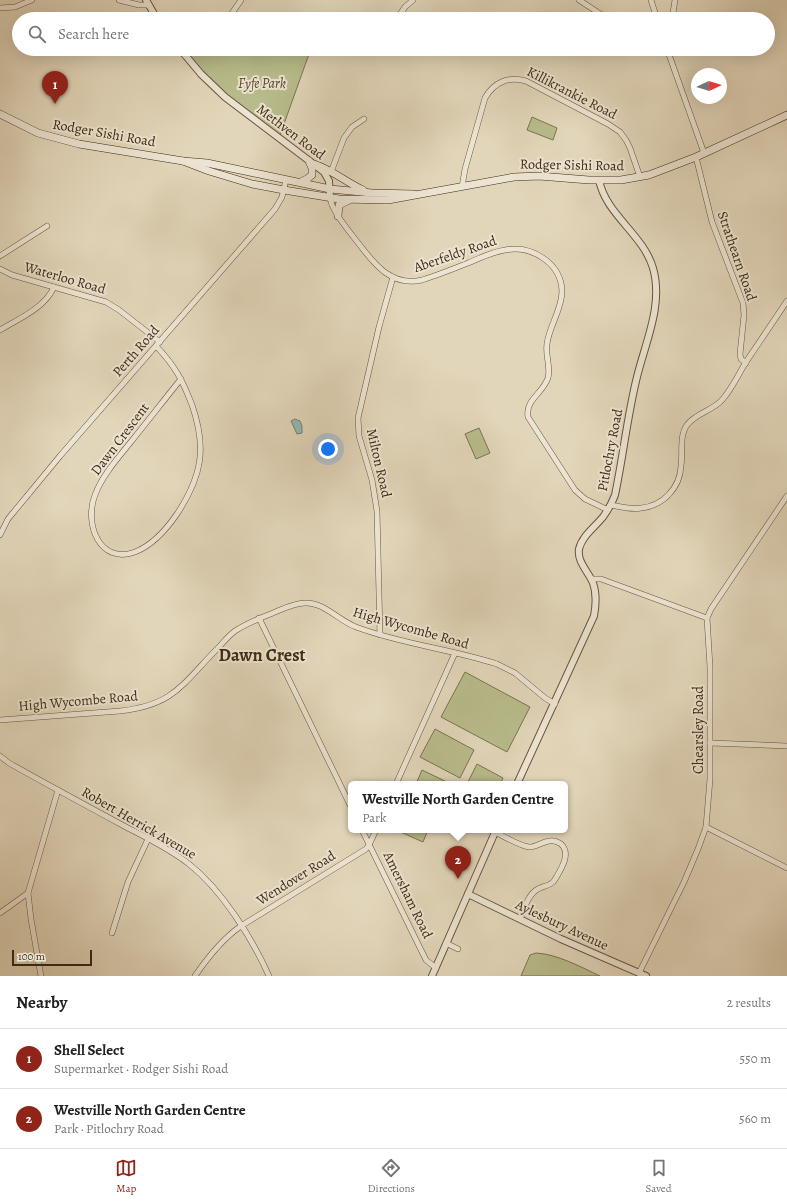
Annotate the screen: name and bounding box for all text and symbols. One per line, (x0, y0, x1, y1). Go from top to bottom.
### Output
search box (12, 12, 775, 56)
icon: search (26, 23, 48, 45)
text: Search here (58, 24, 129, 44)
street label: Killikrankie Road (524, 62, 621, 124)
north arrow (691, 68, 727, 104)
pin: 1 (42, 71, 68, 104)
park label: Fyfe Park (238, 74, 286, 93)
street label: Methven Road (253, 100, 330, 164)
street label: Rodger Sishi Road (51, 115, 157, 151)
street label: Rodger Sishi Road (520, 155, 625, 175)
street label: Strathearn Road (713, 209, 761, 304)
street label: Aberfeldy Road (410, 231, 499, 277)
street label: Waterloo Road (21, 257, 108, 299)
street label: Perth Road (108, 321, 164, 381)
street label: Dawn Crescent (86, 399, 154, 479)
street label: Pitlochry Road (593, 407, 627, 493)
street label: Milton Road (362, 427, 396, 500)
your location (318, 439, 338, 459)
street label: High Wycombe Road (351, 602, 472, 654)
district label: Dawn Crest (218, 643, 306, 667)
street label: High Wycombe Road (17, 686, 139, 716)
street label: Chearsley Road (689, 686, 708, 774)
popup (348, 781, 568, 833)
street label: Robert Herrick Avenue (78, 782, 200, 864)
text: Westville North Garden Centre (362, 789, 554, 809)
text: Park (362, 809, 387, 826)
street label: Wendover Road (252, 846, 340, 910)
pin: 2 (445, 846, 471, 879)
street label: Amersham Road (378, 848, 437, 942)
street label: Aylesbury Avenue (512, 895, 612, 955)
scale bar (12, 948, 92, 967)
text: 100 m (18, 949, 45, 964)
text: Nearby (16, 991, 67, 1014)
text: 2 results (727, 994, 771, 1011)
text: Shell Select (54, 1040, 125, 1060)
text: 1 (27, 1050, 31, 1067)
text: 550 m (740, 1050, 771, 1067)
text: Supermarket · Rodger Sishi Road (54, 1060, 228, 1077)
text: Westville North Garden Centre (54, 1100, 246, 1120)
text: 2 (26, 1110, 32, 1127)
text: 560 m (739, 1110, 771, 1127)
text: Park · Pitlochry Road (54, 1120, 164, 1137)
tab: Map (115, 1157, 137, 1196)
tab: Directions (368, 1157, 415, 1196)
tab: Saved (646, 1157, 672, 1196)

